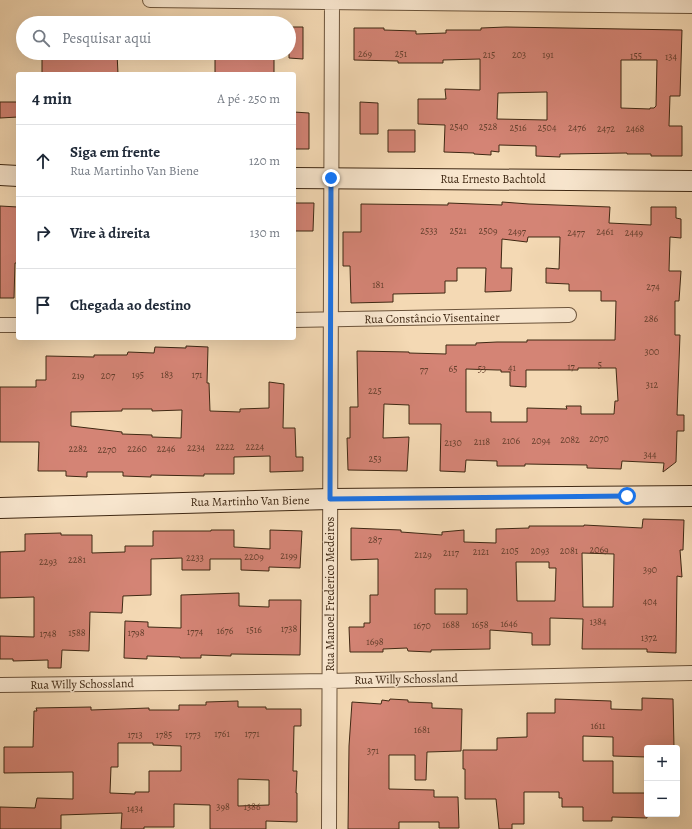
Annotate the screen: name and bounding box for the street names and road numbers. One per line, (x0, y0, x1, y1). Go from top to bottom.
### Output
street label: Rua Ernesto Bachtold (440, 171, 546, 187)
street label: Rua Constâncio Visentainer (364, 309, 500, 327)
street label: Rua Martinho Van Biene (190, 492, 310, 510)
street label: Rua Manoel Frederico Medeiros (322, 516, 338, 671)
street label: Rua Willy Schossland (354, 670, 459, 688)
street label: Rua Willy Schossland (30, 675, 135, 693)

